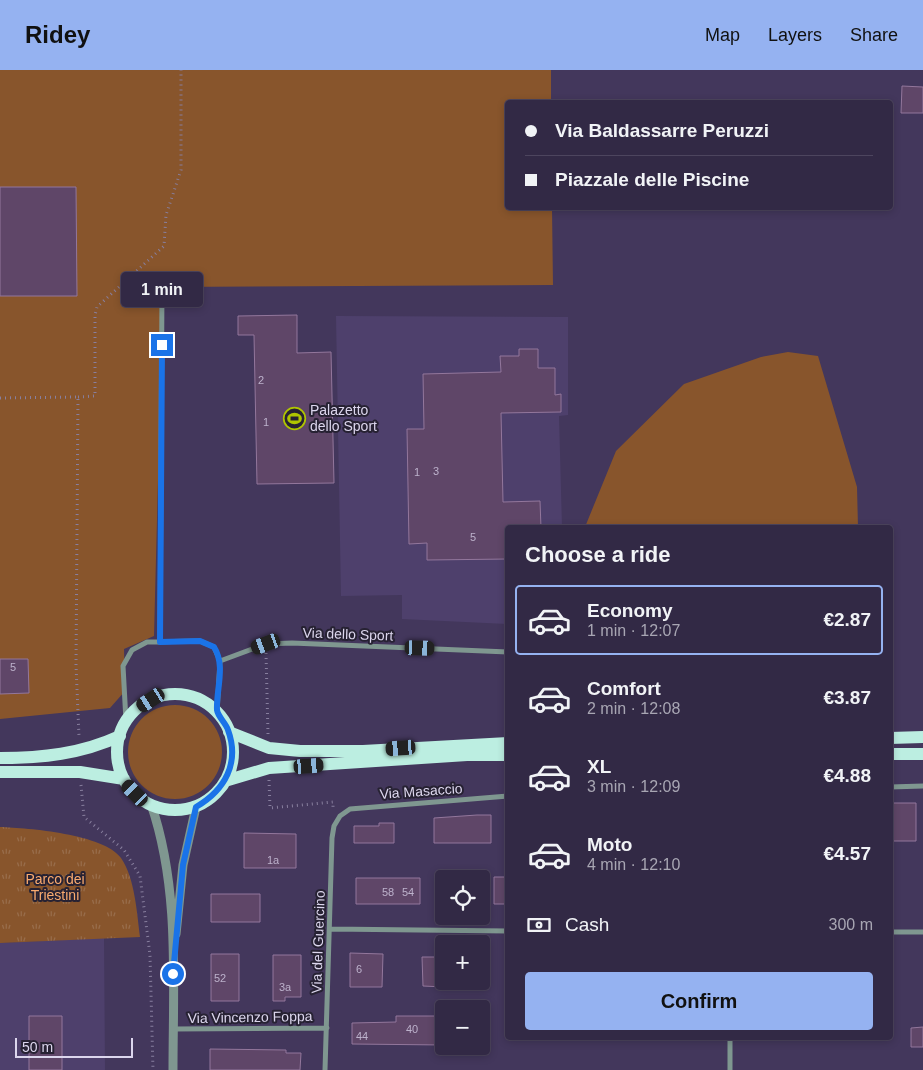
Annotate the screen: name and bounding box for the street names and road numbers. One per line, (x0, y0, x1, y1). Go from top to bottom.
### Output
street label: Via dello Sport (302, 624, 394, 644)
street label: Via Masaccio (379, 780, 463, 802)
street label: Via del Guercino (308, 890, 328, 994)
street label: Via Vincenzo Foppa (187, 1008, 313, 1026)

